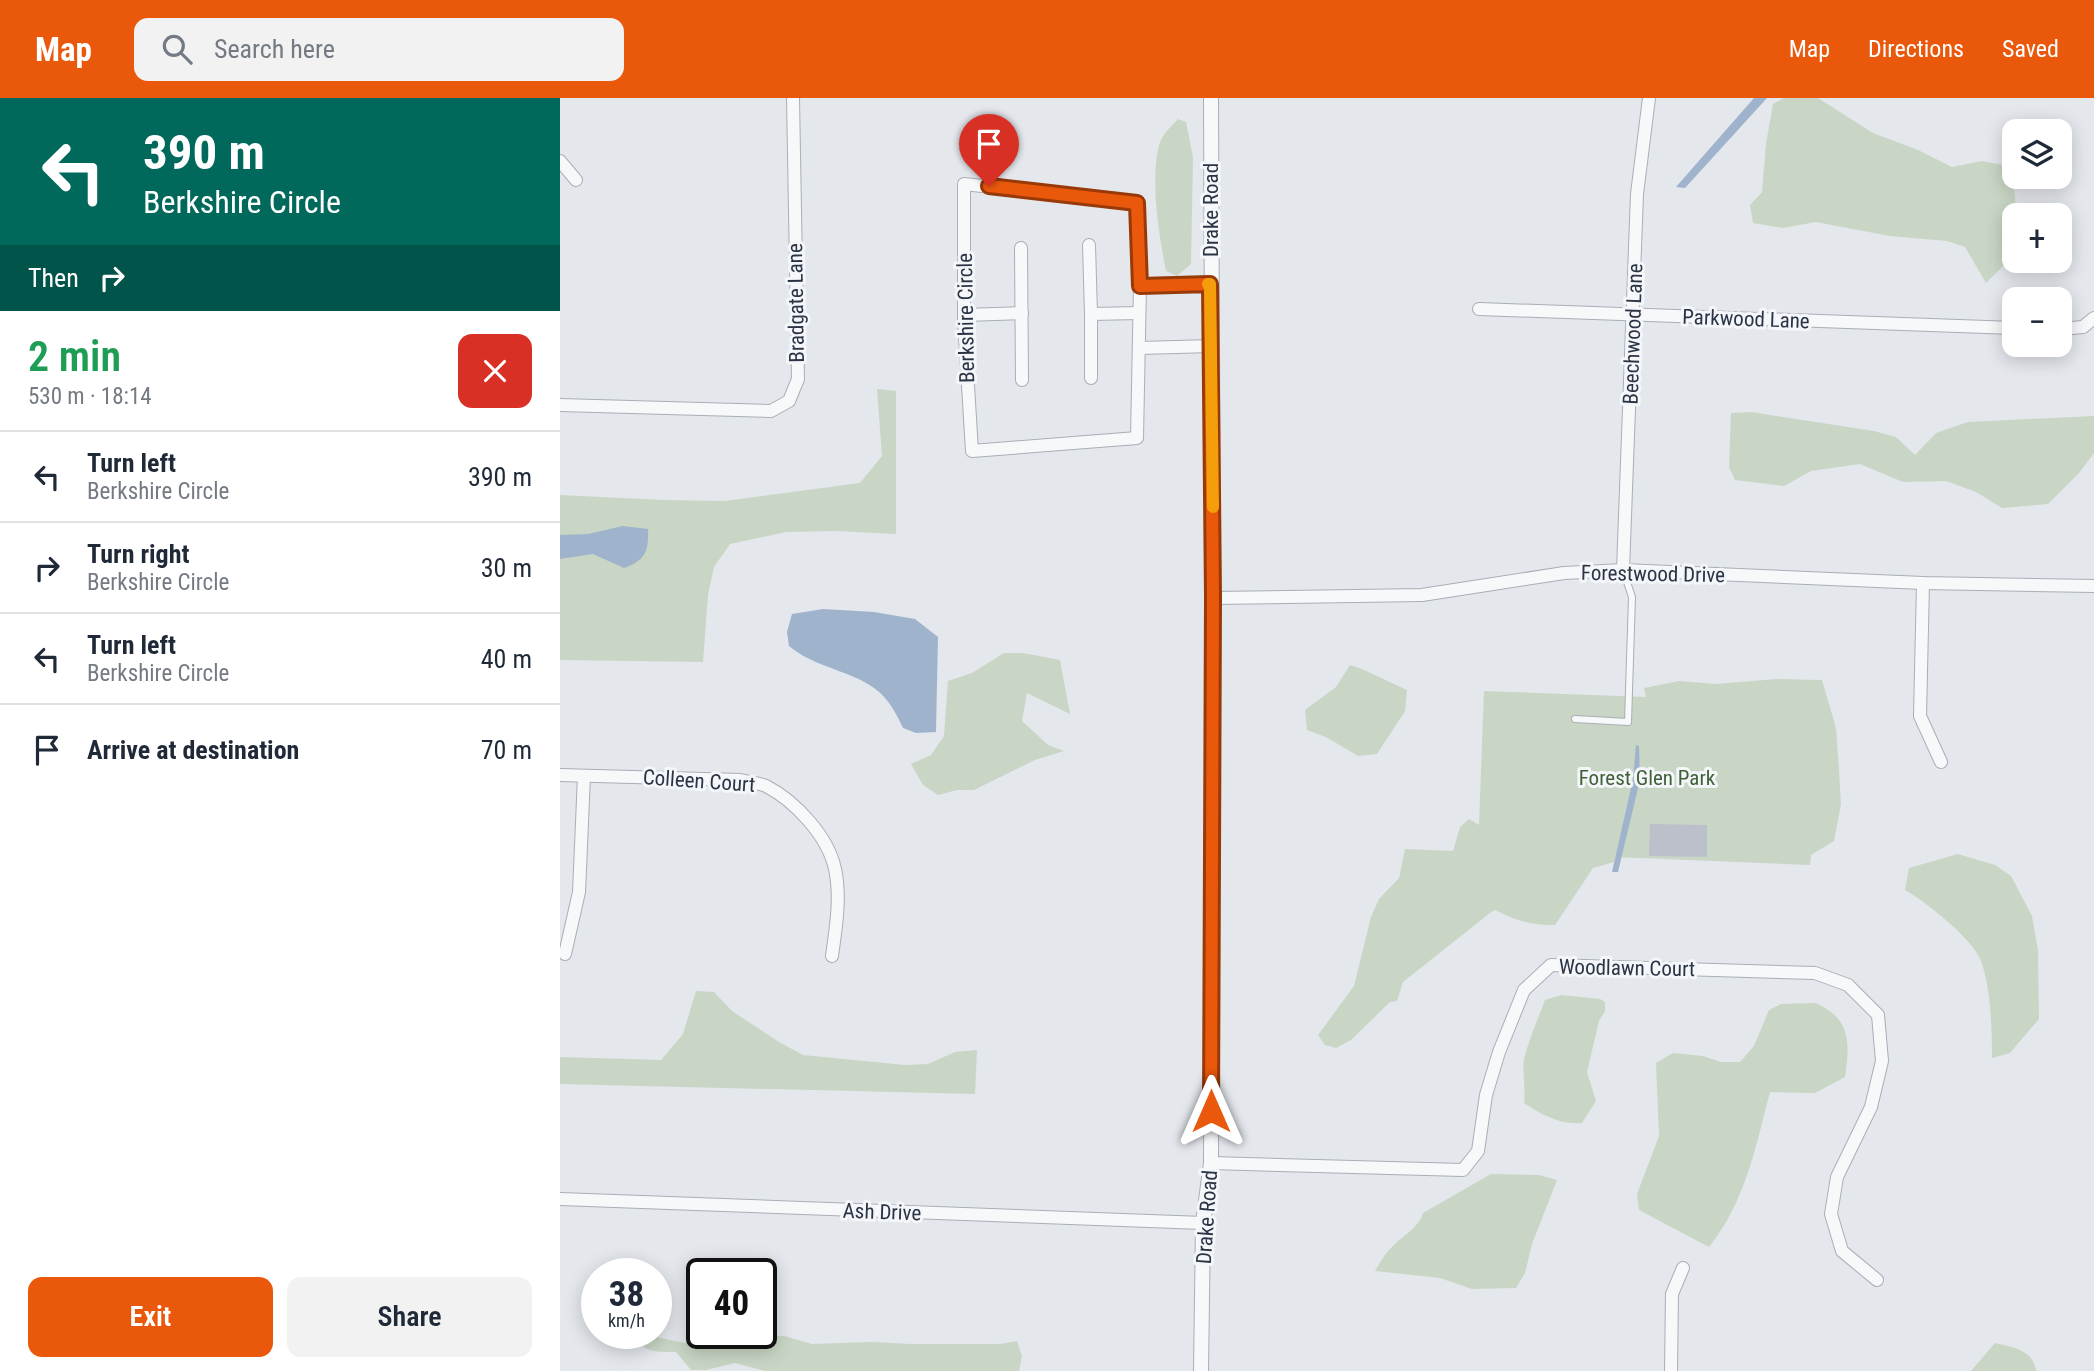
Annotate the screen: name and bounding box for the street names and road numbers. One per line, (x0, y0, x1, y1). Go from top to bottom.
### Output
street label: Drake Road (1199, 163, 1223, 257)
street label: Bradgate Lane (783, 243, 809, 363)
street label: Berkshire Circle (953, 253, 979, 383)
street label: Beechwood Lane (1619, 263, 1647, 405)
street label: Parkwood Lane (1682, 305, 1810, 333)
street label: Forestwood Drive (1581, 561, 1725, 587)
street label: Colleen Court (642, 765, 756, 797)
street label: Woodlawn Court (1559, 955, 1695, 981)
street label: Drake Road (1192, 1169, 1222, 1265)
street label: Ash Drive (842, 1199, 922, 1225)

